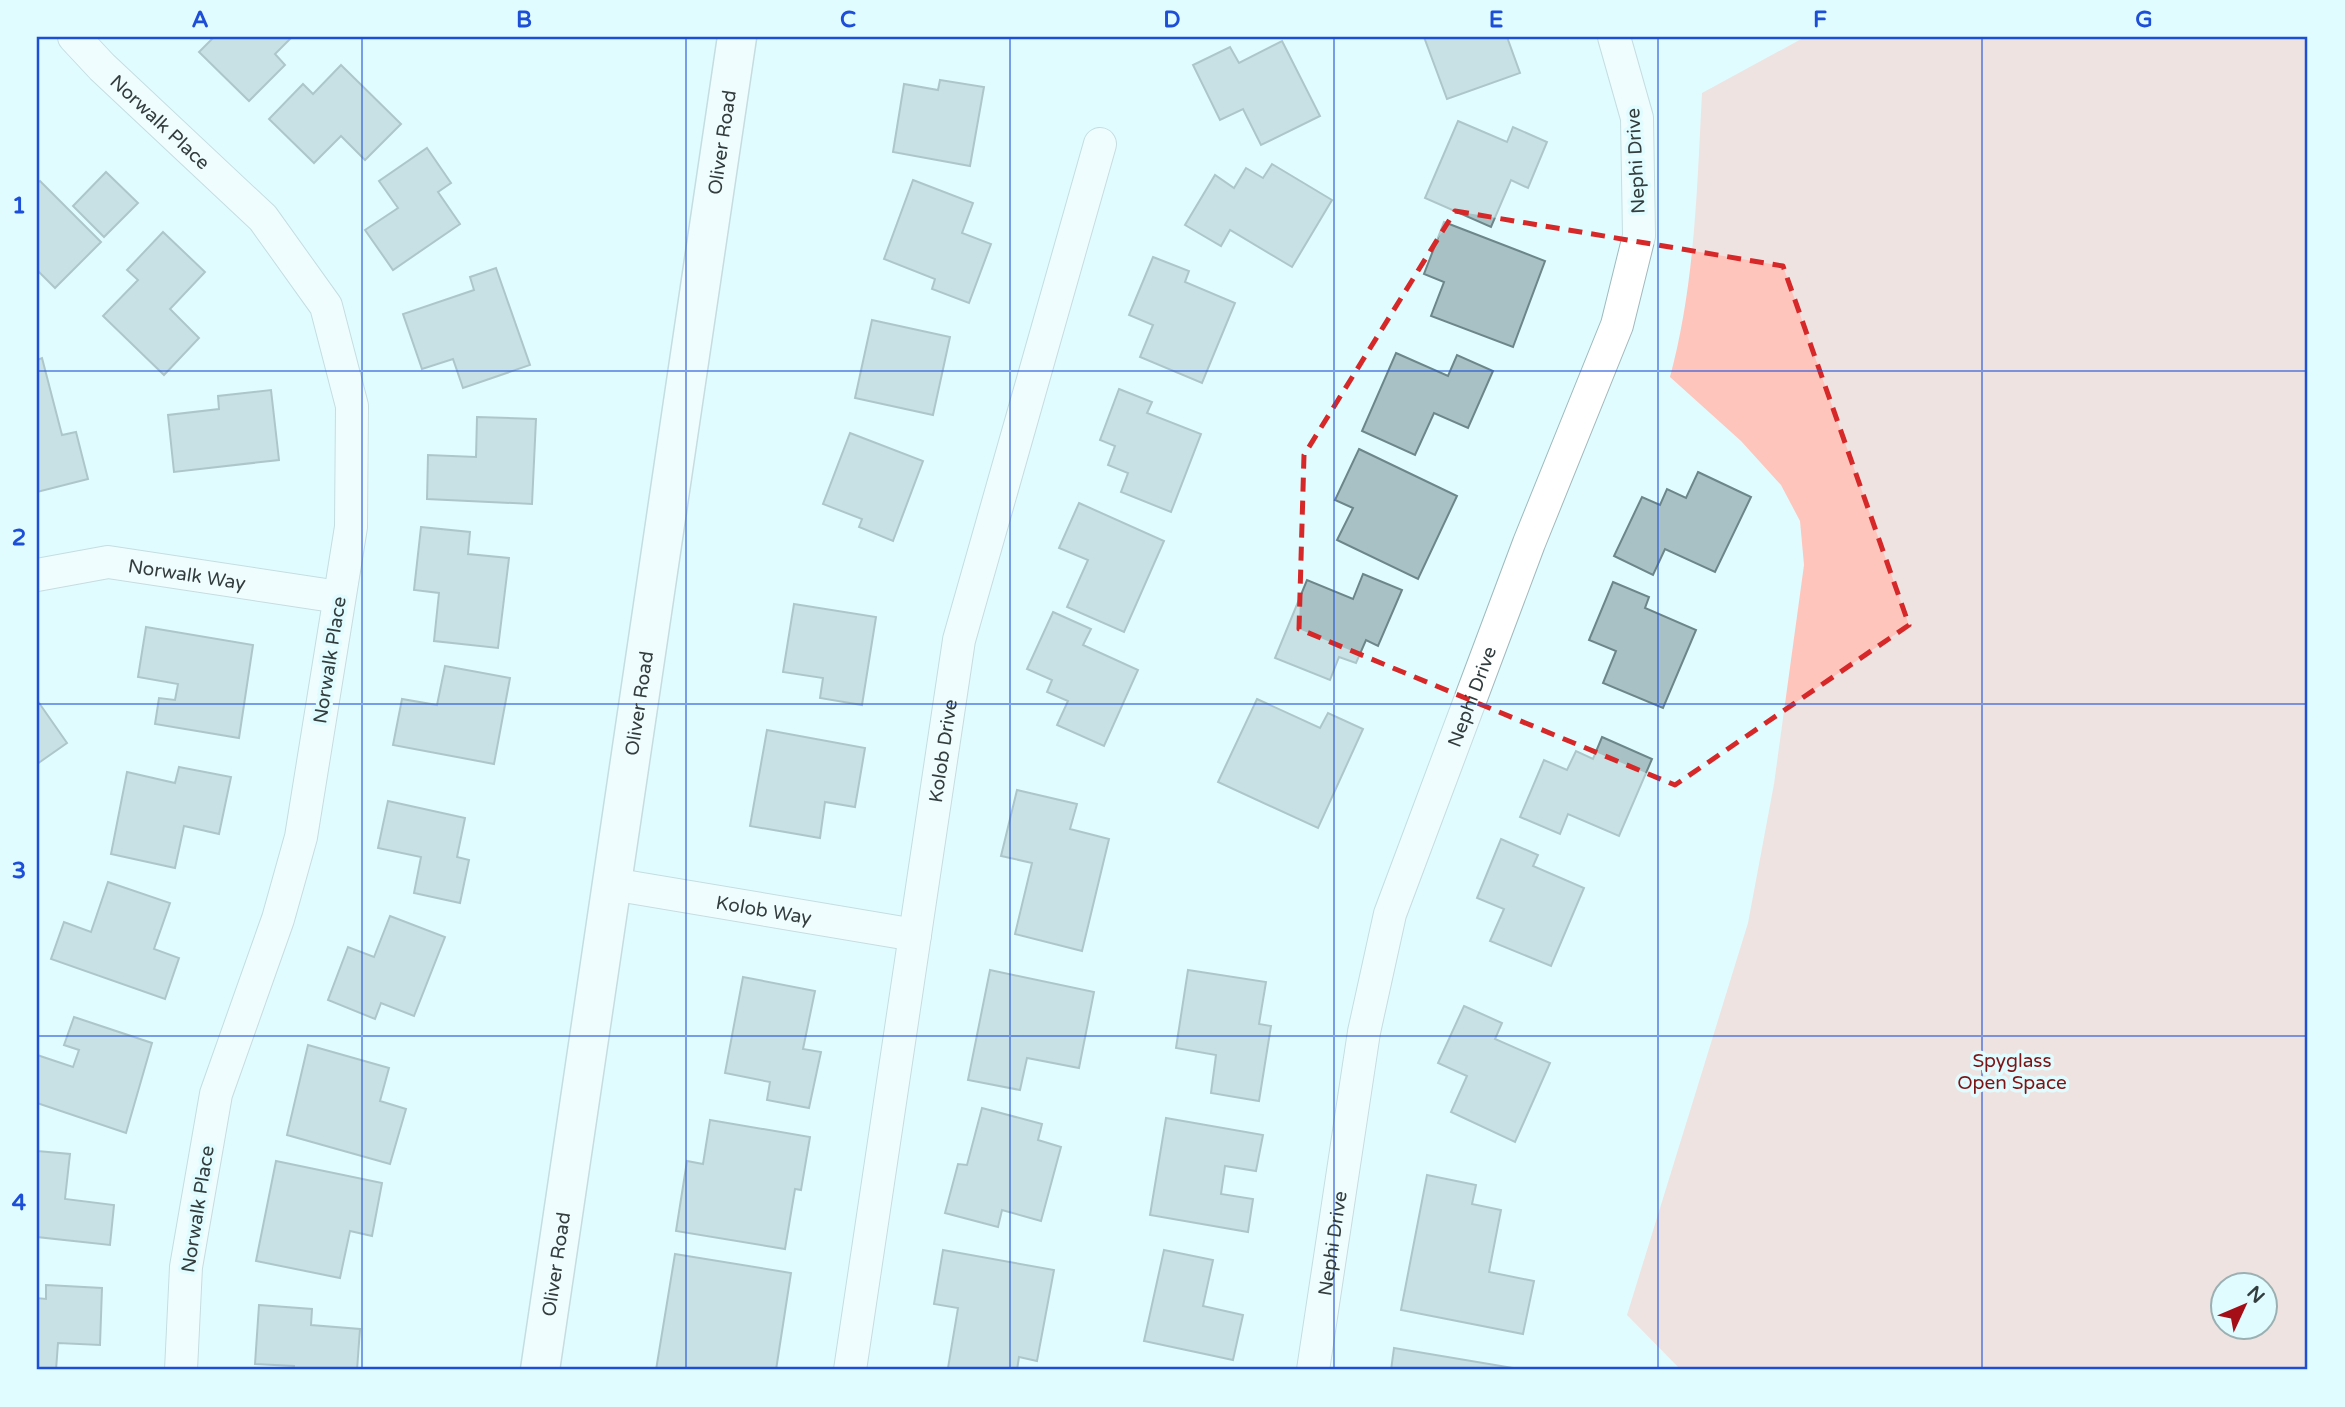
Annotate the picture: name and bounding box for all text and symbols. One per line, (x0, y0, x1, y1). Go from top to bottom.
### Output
text: A (191, 6, 209, 34)
text: B (516, 6, 532, 34)
text: C (840, 6, 856, 34)
text: D (1163, 6, 1181, 34)
text: E (1489, 6, 1503, 34)
text: F (1813, 6, 1827, 34)
text: G (2135, 6, 2153, 34)
street label: Norwalk Place (105, 70, 214, 174)
street label: Oliver Road (704, 89, 741, 196)
street label: Nephi Drive (1622, 108, 1650, 214)
text: 1 (12, 192, 26, 220)
text: 2 (12, 524, 26, 552)
street label: Norwalk Way (126, 555, 247, 595)
street label: Norwalk Place (309, 595, 351, 725)
street label: Nephi Drive (1444, 643, 1501, 750)
street label: Oliver Road (621, 650, 658, 757)
street label: Kolob Drive (925, 698, 962, 804)
text: 3 (12, 857, 26, 885)
street label: Kolob Way (714, 892, 813, 929)
park label: Spyglass Open Space (1957, 1050, 2067, 1094)
street label: Norwalk Place (177, 1144, 219, 1274)
text: 4 (12, 1189, 27, 1217)
street label: Nephi Drive (1314, 1190, 1352, 1298)
street label: Oliver Road (538, 1211, 575, 1318)
north arrow (2208, 1270, 2278, 1340)
text: N (2242, 1282, 2269, 1308)

